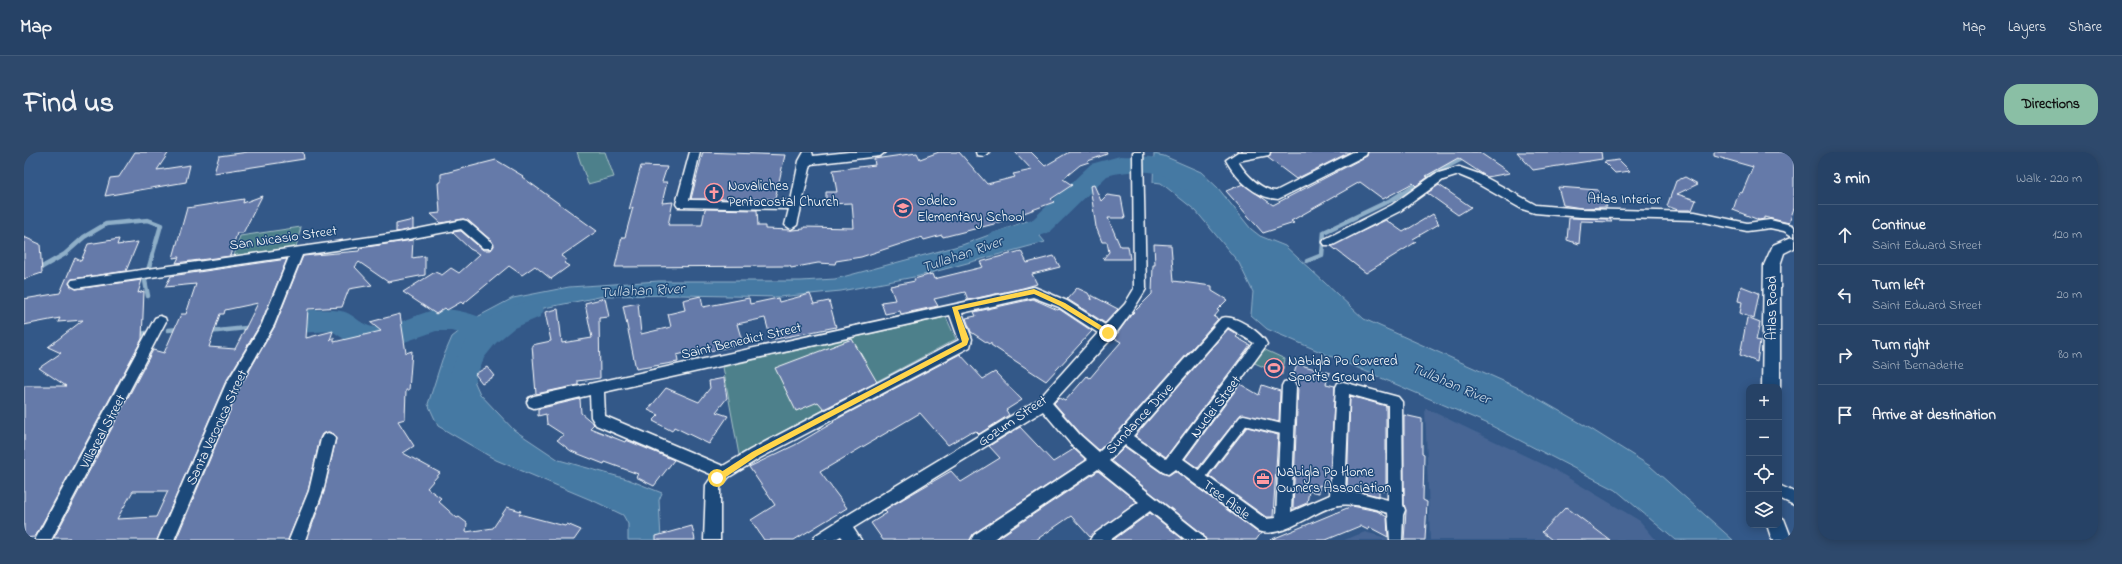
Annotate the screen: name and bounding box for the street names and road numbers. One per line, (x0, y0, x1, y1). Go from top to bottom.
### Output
street label: Atlas Interior (1587, 188, 1662, 211)
street label: San Nicasio Street (228, 221, 339, 256)
street label: Atlas Road (1762, 276, 1783, 340)
street label: Saint Benedict Street (679, 317, 804, 366)
street label: Santa Veronica Street (181, 366, 254, 489)
street label: Nuclei Street (1186, 371, 1247, 443)
street label: Sundance Drive (1101, 378, 1179, 460)
street label: Gozum Street (974, 390, 1052, 452)
street label: Villareal Street (74, 391, 132, 473)
street label: Tree Aisle (1198, 475, 1255, 526)

